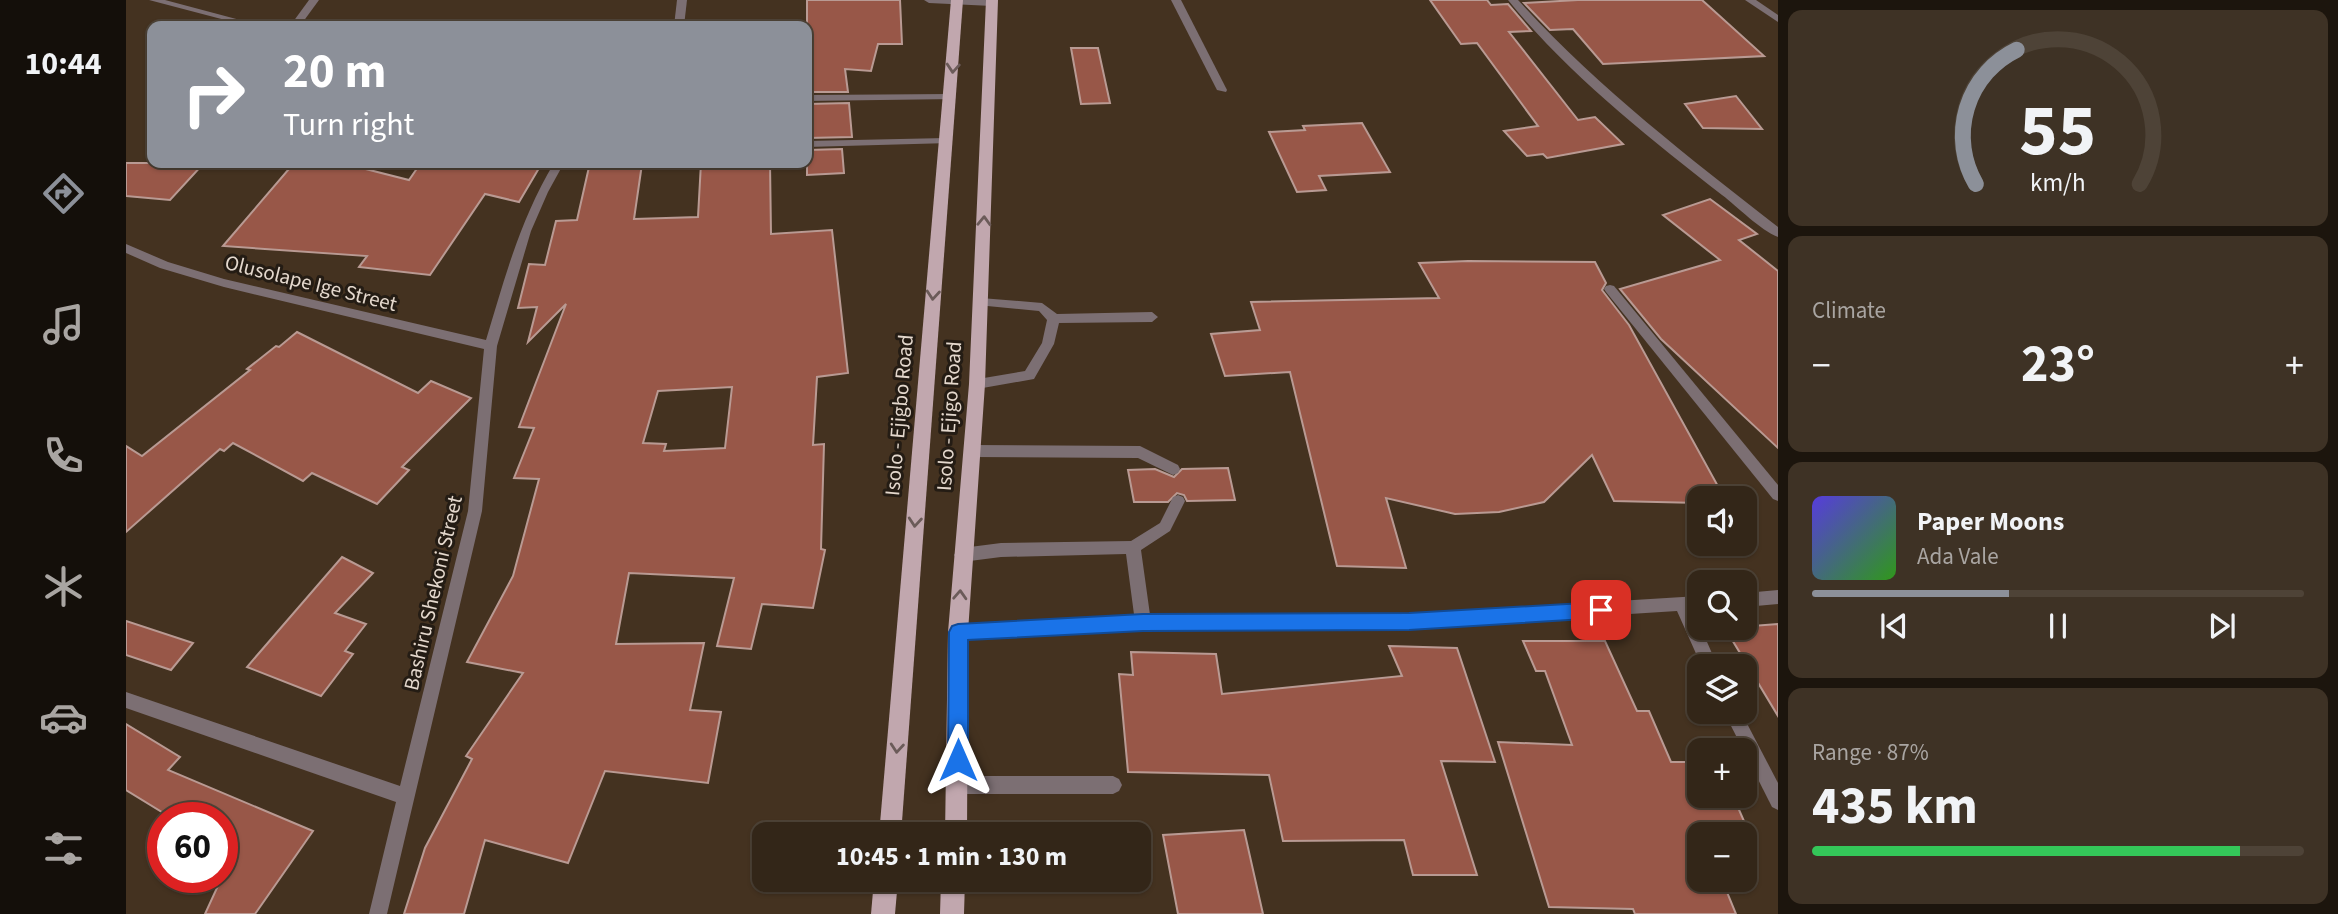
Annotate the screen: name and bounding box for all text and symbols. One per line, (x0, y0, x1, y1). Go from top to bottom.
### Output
text: 20 m (283, 37, 387, 107)
text: 10:44 (24, 41, 102, 87)
icon: right (168, 49, 259, 140)
one-way arrow (946, 63, 961, 74)
text: 55 (2020, 79, 2096, 183)
text: Turn right (283, 102, 414, 148)
text: km/h (2030, 165, 2086, 201)
icon: directions (39, 169, 88, 218)
one-way arrow (976, 216, 991, 227)
street label: Olusolape Ige Street (222, 247, 400, 319)
one-way arrow (926, 290, 941, 301)
text: Climate (1812, 294, 1886, 327)
icon: music (39, 300, 88, 349)
text: 23° (2021, 328, 2095, 402)
street label: Isolo - Ejigbo Road (877, 333, 921, 497)
text: − (1812, 339, 1831, 393)
text: + (2285, 339, 2304, 393)
street label: Isolo - Ejigo Road (929, 340, 969, 492)
icon: phone (39, 431, 88, 480)
map controls (1687, 486, 1757, 892)
button: sound (1687, 486, 1757, 556)
street label: Bashiru Shekoni Street (396, 493, 470, 693)
text: Paper Moons (1917, 503, 2064, 540)
one-way arrow (908, 516, 923, 527)
text: Ada Vale (1917, 540, 1999, 573)
icon: climate (39, 562, 88, 611)
button: search (1687, 570, 1757, 640)
pin (1571, 580, 1631, 640)
one-way arrow (953, 589, 968, 600)
icon: arrive (1582, 591, 1620, 629)
icon: previous (1875, 607, 1913, 645)
icon: pause (2039, 607, 2077, 645)
icon: next (2203, 607, 2241, 645)
button: layers (1687, 654, 1757, 724)
icon: car (39, 693, 88, 742)
position arrow (921, 723, 995, 797)
text: Range · 87% (1812, 736, 1929, 769)
button: + (1687, 738, 1757, 808)
one-way arrow (890, 743, 905, 754)
text: 435 km (1812, 770, 1978, 844)
speed limit sign: 60 (147, 802, 238, 893)
button: − (1687, 822, 1757, 892)
icon: filters (39, 824, 88, 873)
text: 10:45 · 1 min · 130 m (836, 838, 1067, 875)

